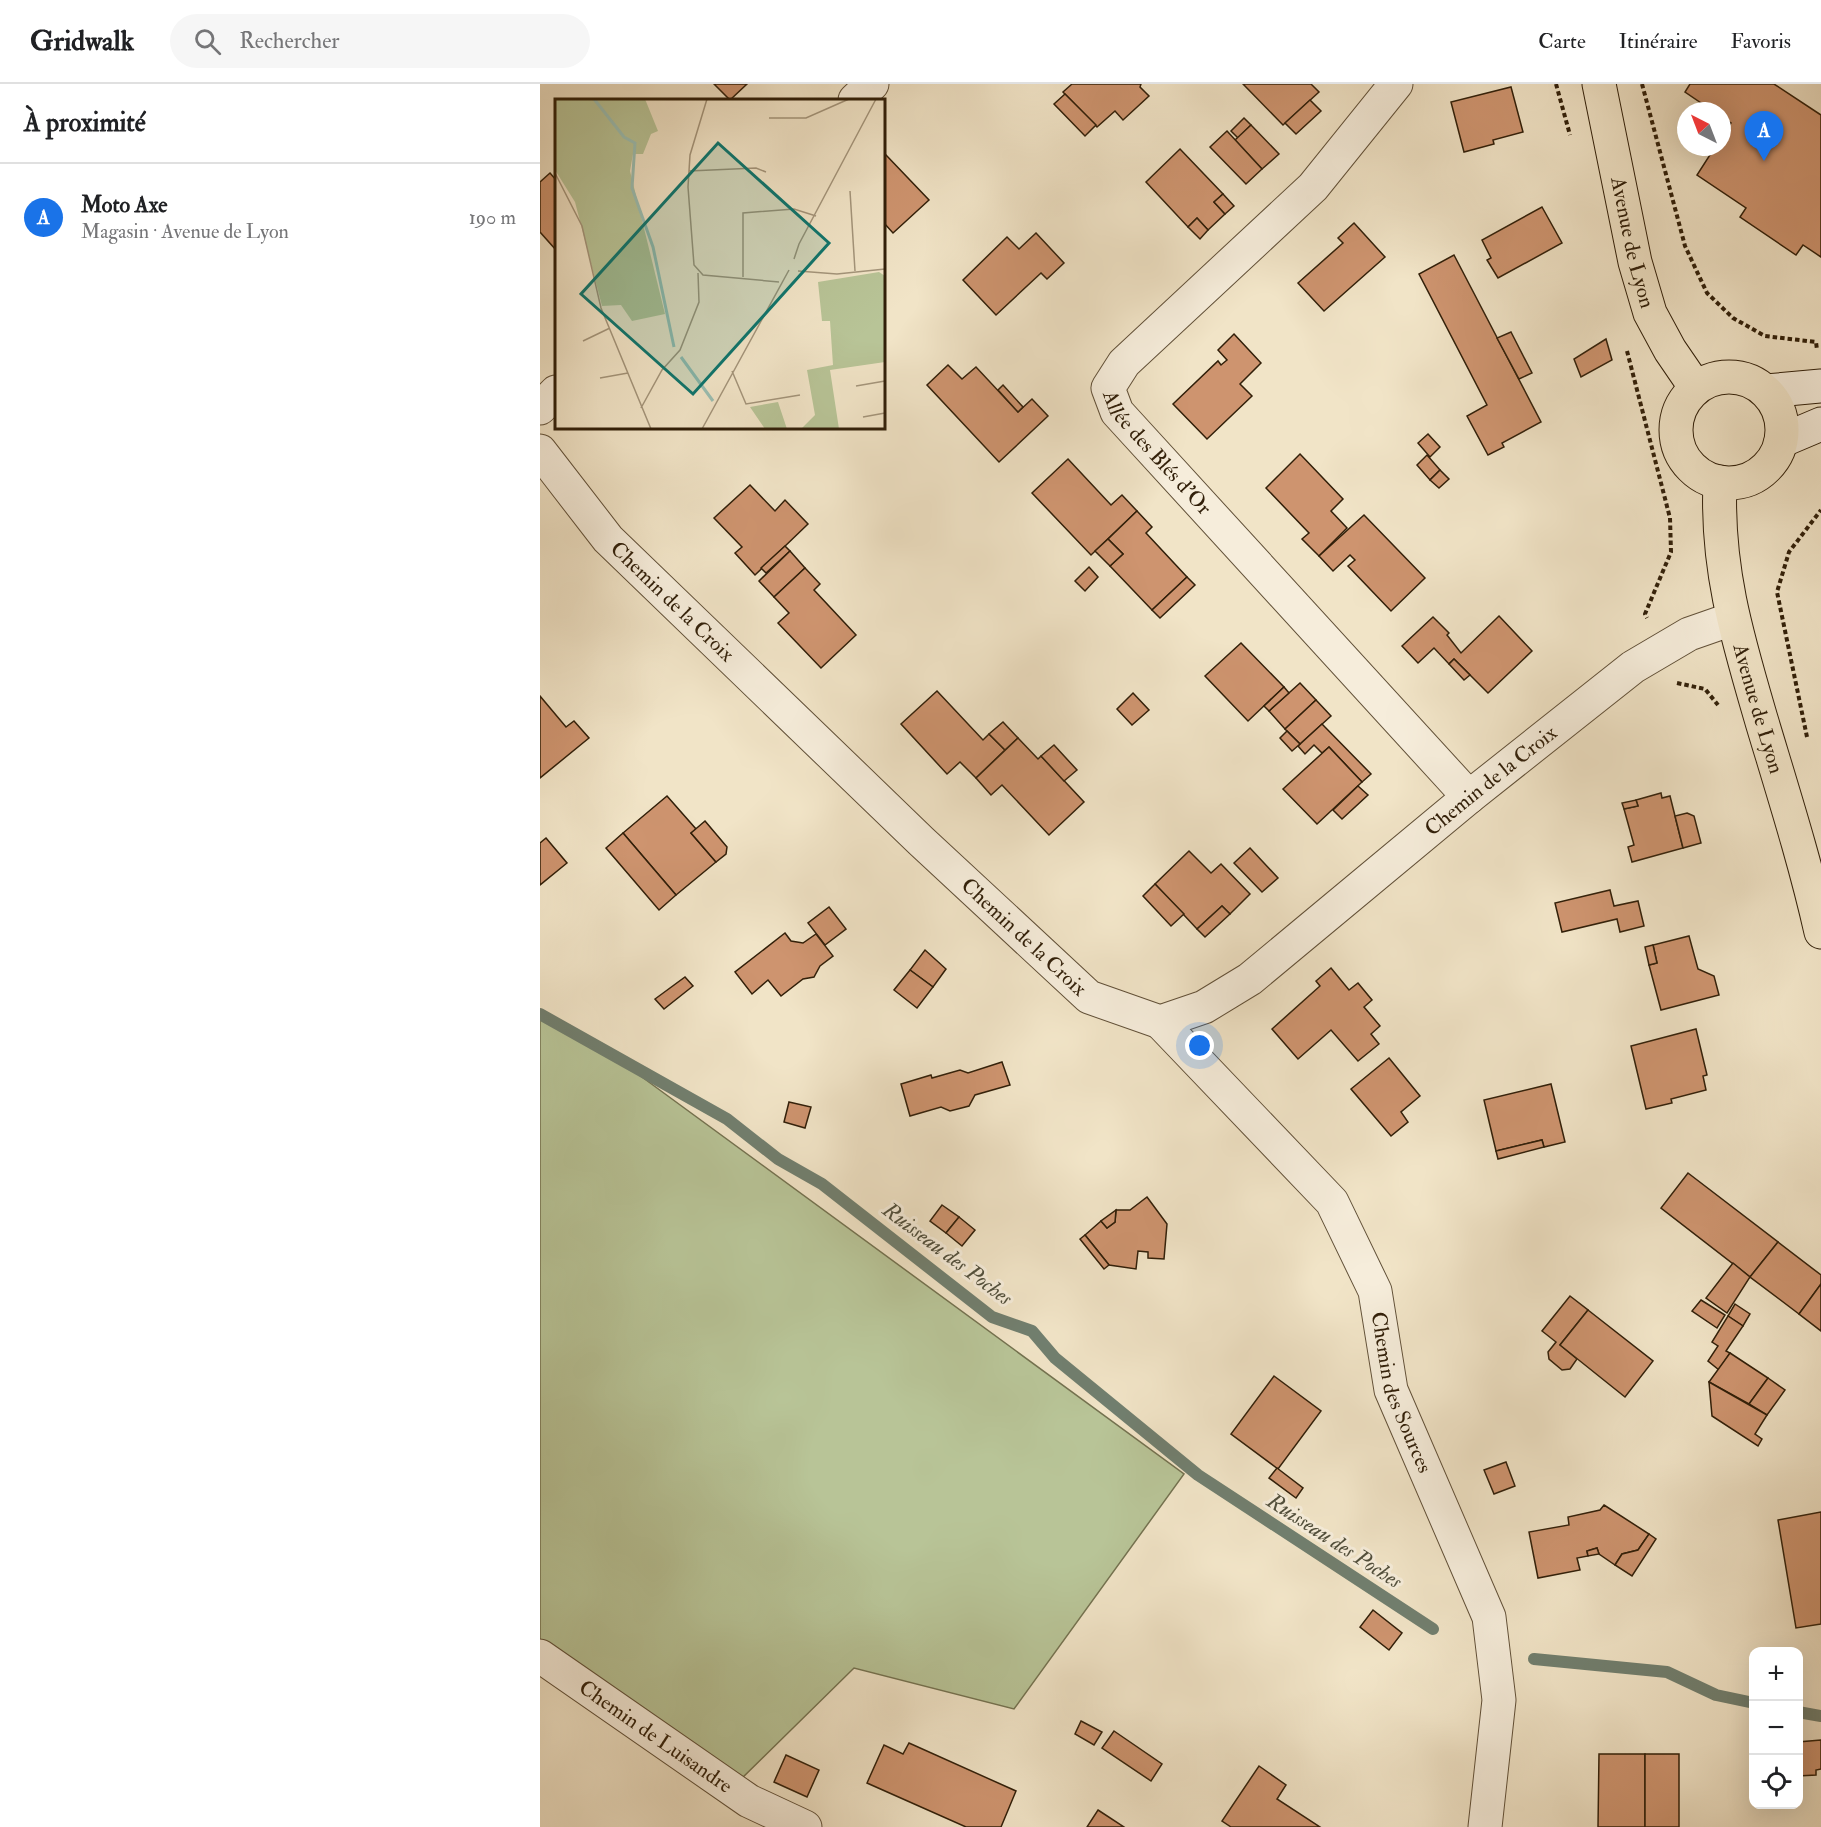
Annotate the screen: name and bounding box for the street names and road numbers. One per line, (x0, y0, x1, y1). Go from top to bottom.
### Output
street label: Avenue de Lyon (1604, 174, 1661, 312)
street label: Allée des Blés d'Or (1096, 386, 1217, 521)
street label: Chemin de la Croix (605, 536, 741, 668)
street label: Avenue de Lyon (1726, 640, 1790, 777)
street label: Chemin de la Croix (1419, 719, 1563, 842)
street label: Chemin de la Croix (955, 872, 1093, 1003)
street label: Chemin des Sources (1365, 1310, 1438, 1477)
street label: Chemin de Luisandre (573, 1674, 738, 1800)

